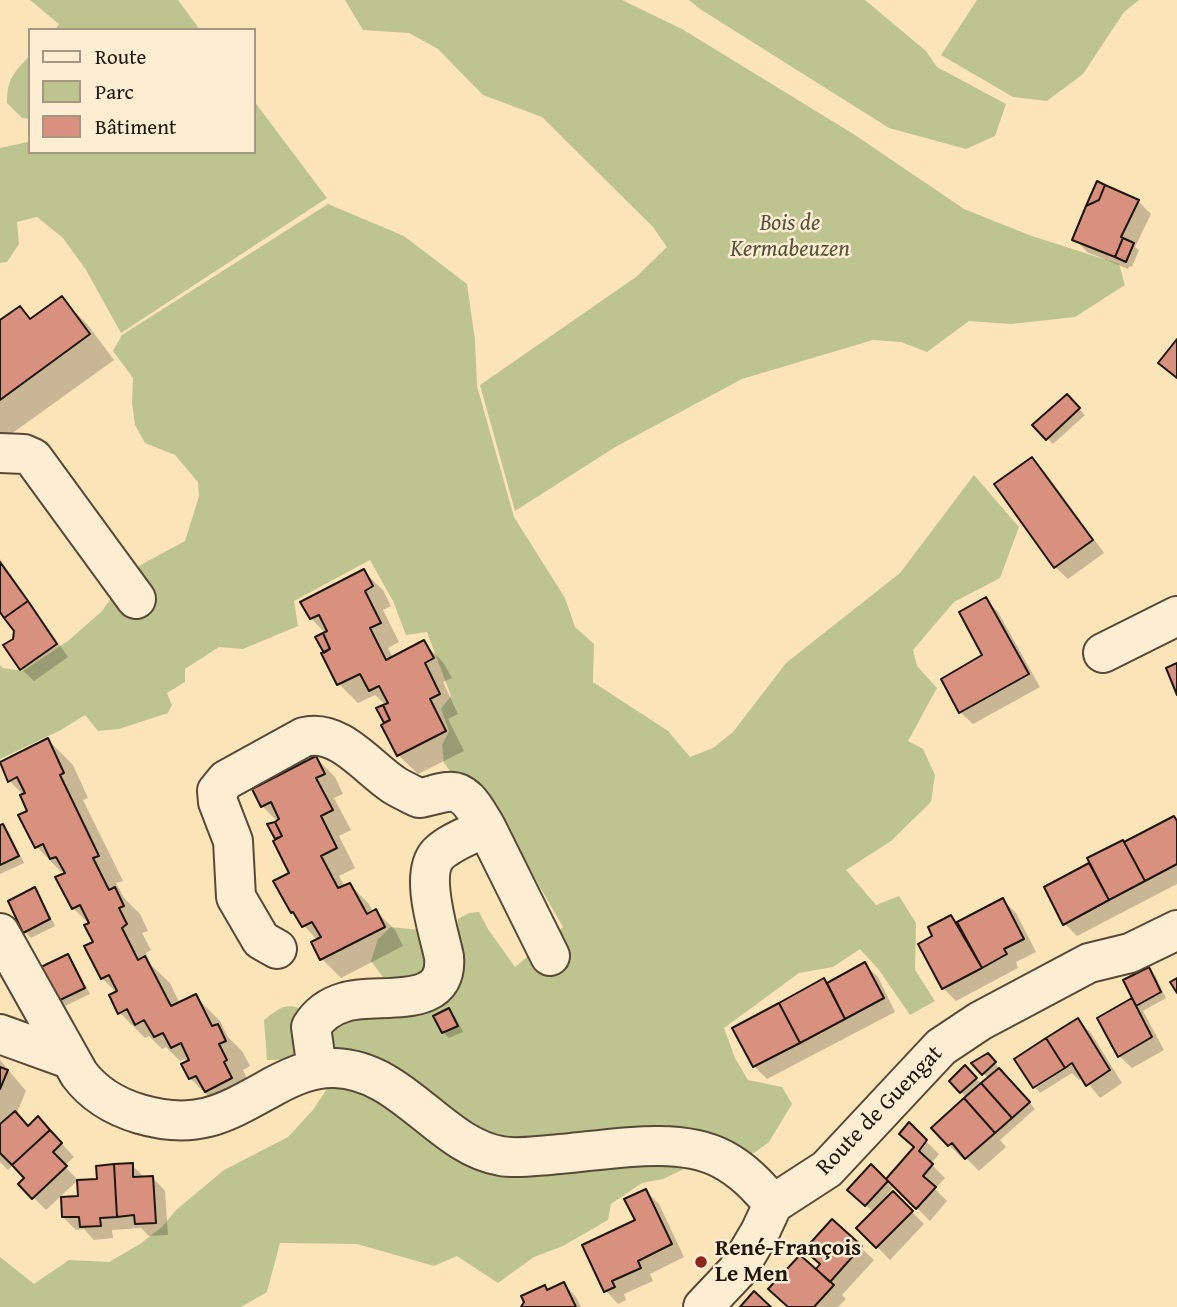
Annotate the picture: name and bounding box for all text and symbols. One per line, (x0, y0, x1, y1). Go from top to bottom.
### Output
legend (28, 28, 256, 154)
text: Route (95, 41, 146, 72)
text: Parc (95, 76, 134, 107)
text: Bâtiment (95, 111, 176, 142)
park label: Bois de Kermabeuzen (730, 210, 850, 264)
street label: Route de Guengat (811, 1040, 949, 1182)
place label: René-François Le Men (715, 1235, 861, 1289)
marker: René-François Le Men (693, 1254, 709, 1270)

